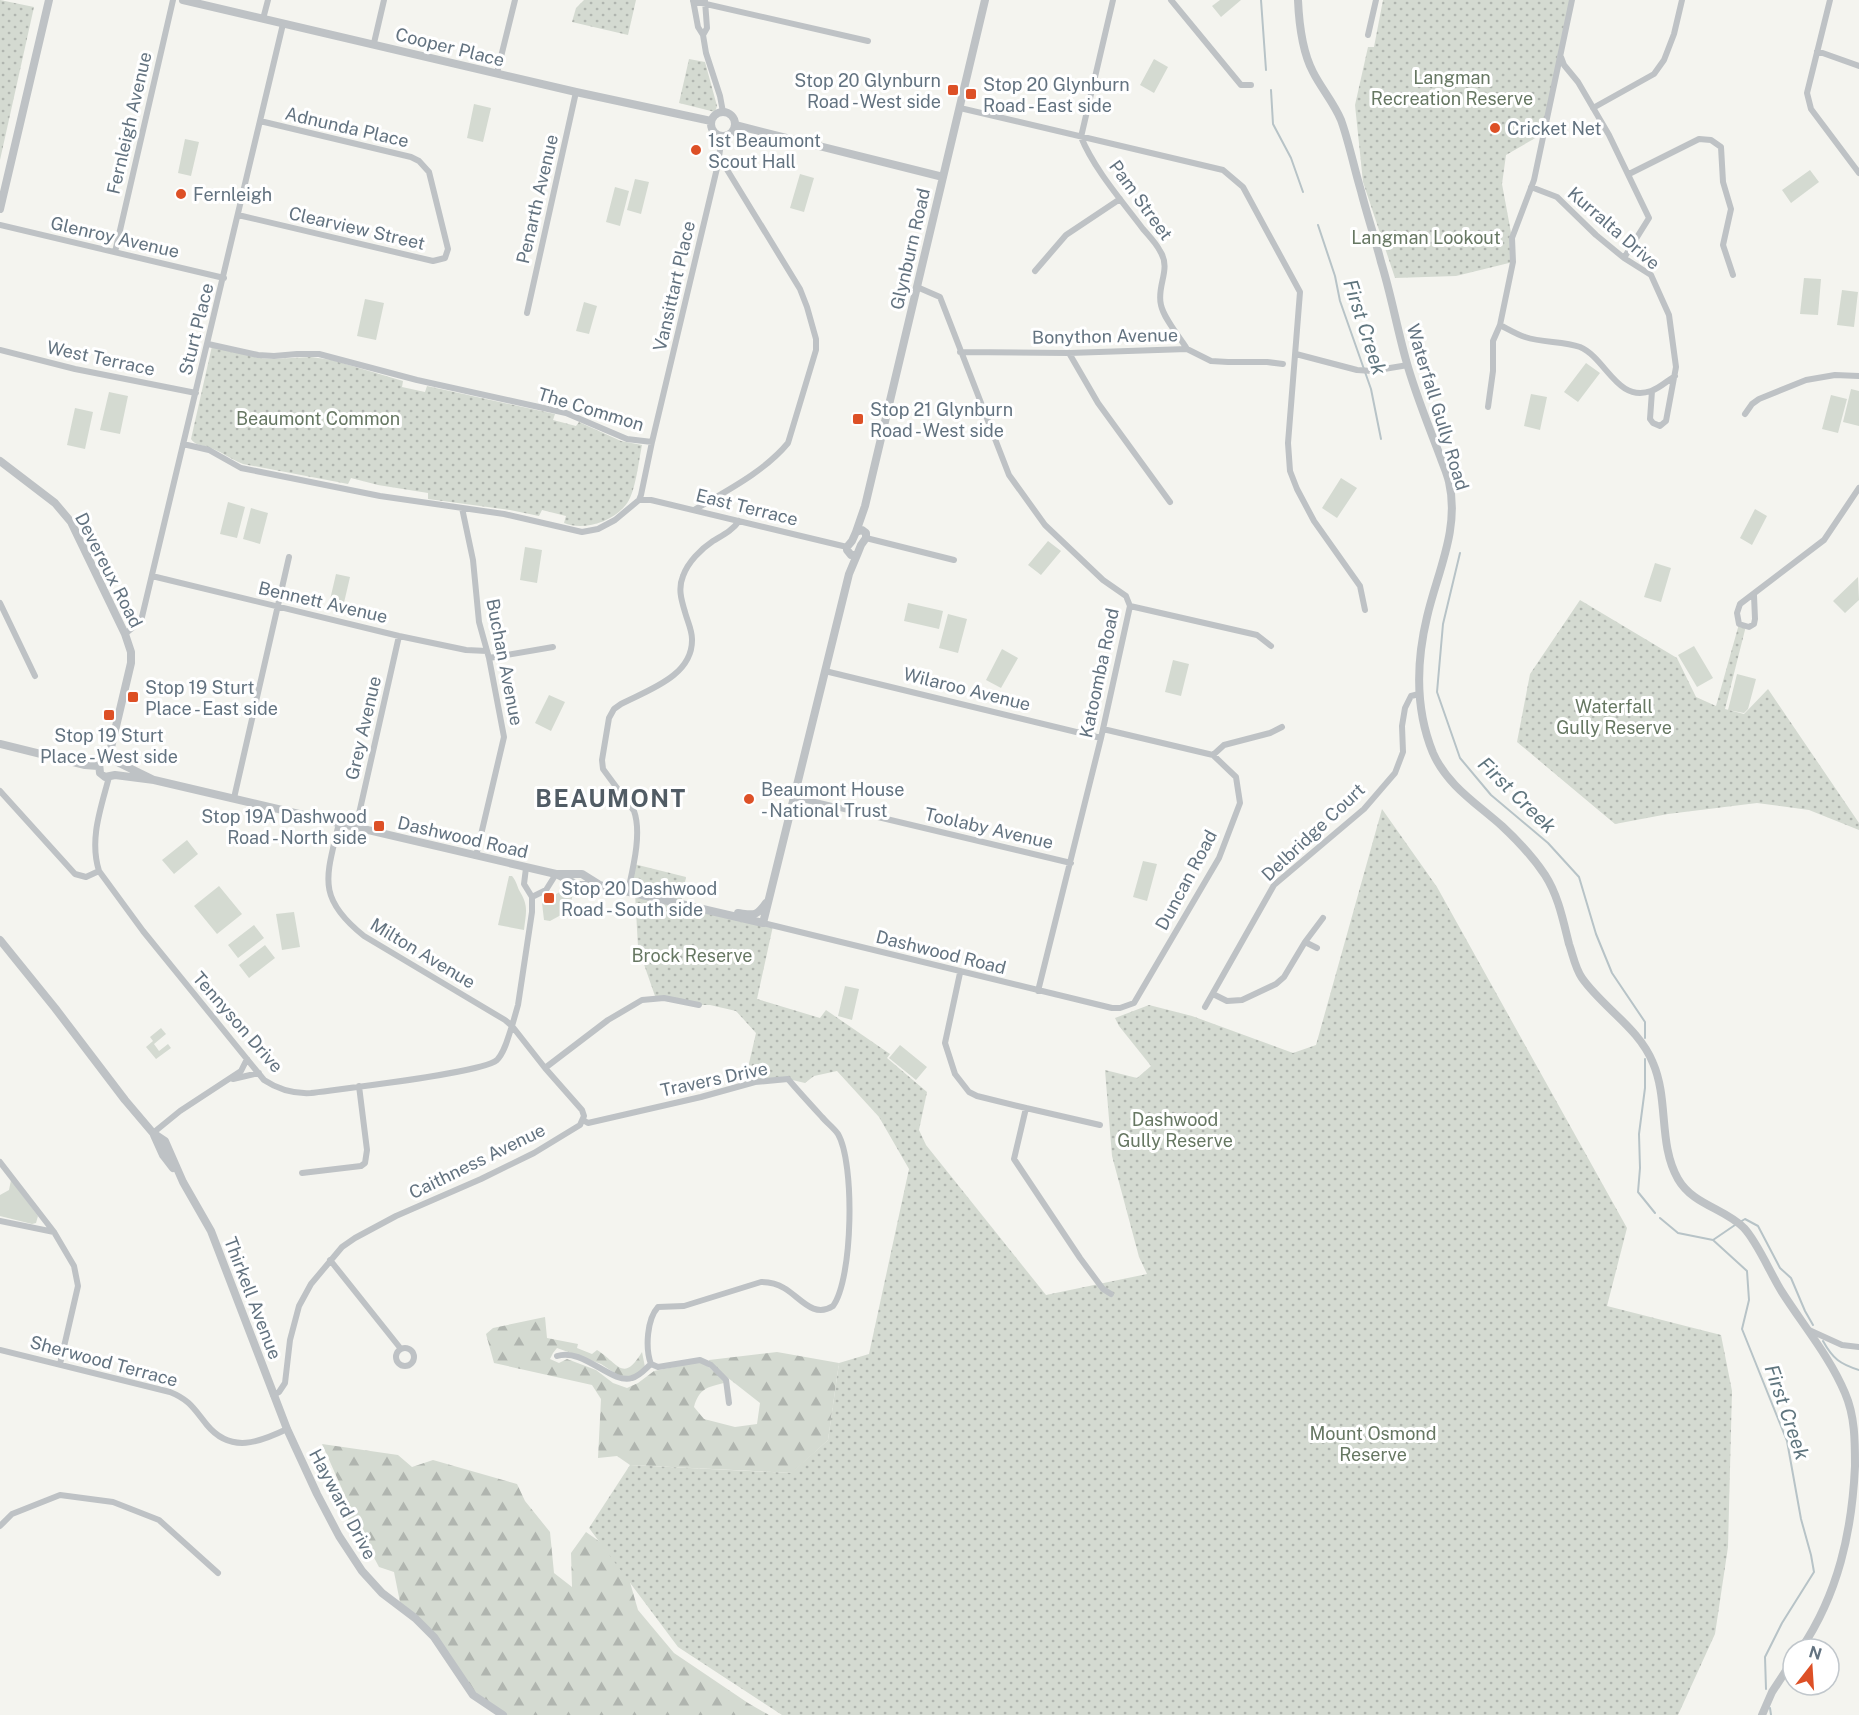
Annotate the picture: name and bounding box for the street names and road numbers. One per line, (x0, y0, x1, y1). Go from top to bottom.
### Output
street label: Cooper Place (393, 23, 507, 71)
street label: Fernleigh Avenue (102, 50, 156, 196)
street label: Adnunda Place (283, 103, 411, 151)
street label: Penarth Avenue (512, 132, 562, 266)
street label: Pam Street (1105, 156, 1177, 244)
street label: Kurralta Drive (1564, 182, 1664, 274)
street label: Glynburn Road (886, 186, 934, 312)
street label: Clearview Street (287, 202, 427, 254)
street label: Glenroy Avenue (49, 212, 181, 262)
street label: Vansittart Place (649, 219, 699, 353)
street label: Sturt Place (174, 281, 218, 377)
street label: Waterfall Gully Road (1403, 321, 1473, 493)
street label: Bonython Avenue (1032, 324, 1178, 348)
street label: West Terrace (45, 336, 157, 380)
street label: The Common (535, 383, 647, 435)
street label: East Terrace (694, 484, 800, 530)
street label: Devereux Road (71, 509, 147, 631)
street label: Bennett Avenue (256, 577, 390, 627)
street label: Buchan Avenue (482, 597, 528, 727)
street label: Katoomba Road (1075, 606, 1123, 740)
street label: Wilaroo Avenue (901, 663, 1033, 715)
street label: Grey Avenue (341, 674, 385, 782)
street label: Delbridge Court (1257, 779, 1369, 885)
street label: Toolaby Avenue (923, 803, 1055, 853)
street label: Dashwood Road (396, 812, 530, 862)
street label: Duncan Road (1151, 826, 1221, 934)
street label: Milton Avenue (367, 913, 479, 993)
street label: Dashwood Road (874, 926, 1008, 978)
street label: Tennyson Drive (189, 967, 287, 1077)
street label: Travers Drive (658, 1057, 770, 1101)
street label: Caithness Avenue (405, 1119, 549, 1203)
street label: Thirkell Avenue (220, 1234, 286, 1362)
street label: Sherwood Terrace (28, 1331, 180, 1391)
street label: Hayward Drive (305, 1445, 381, 1563)

